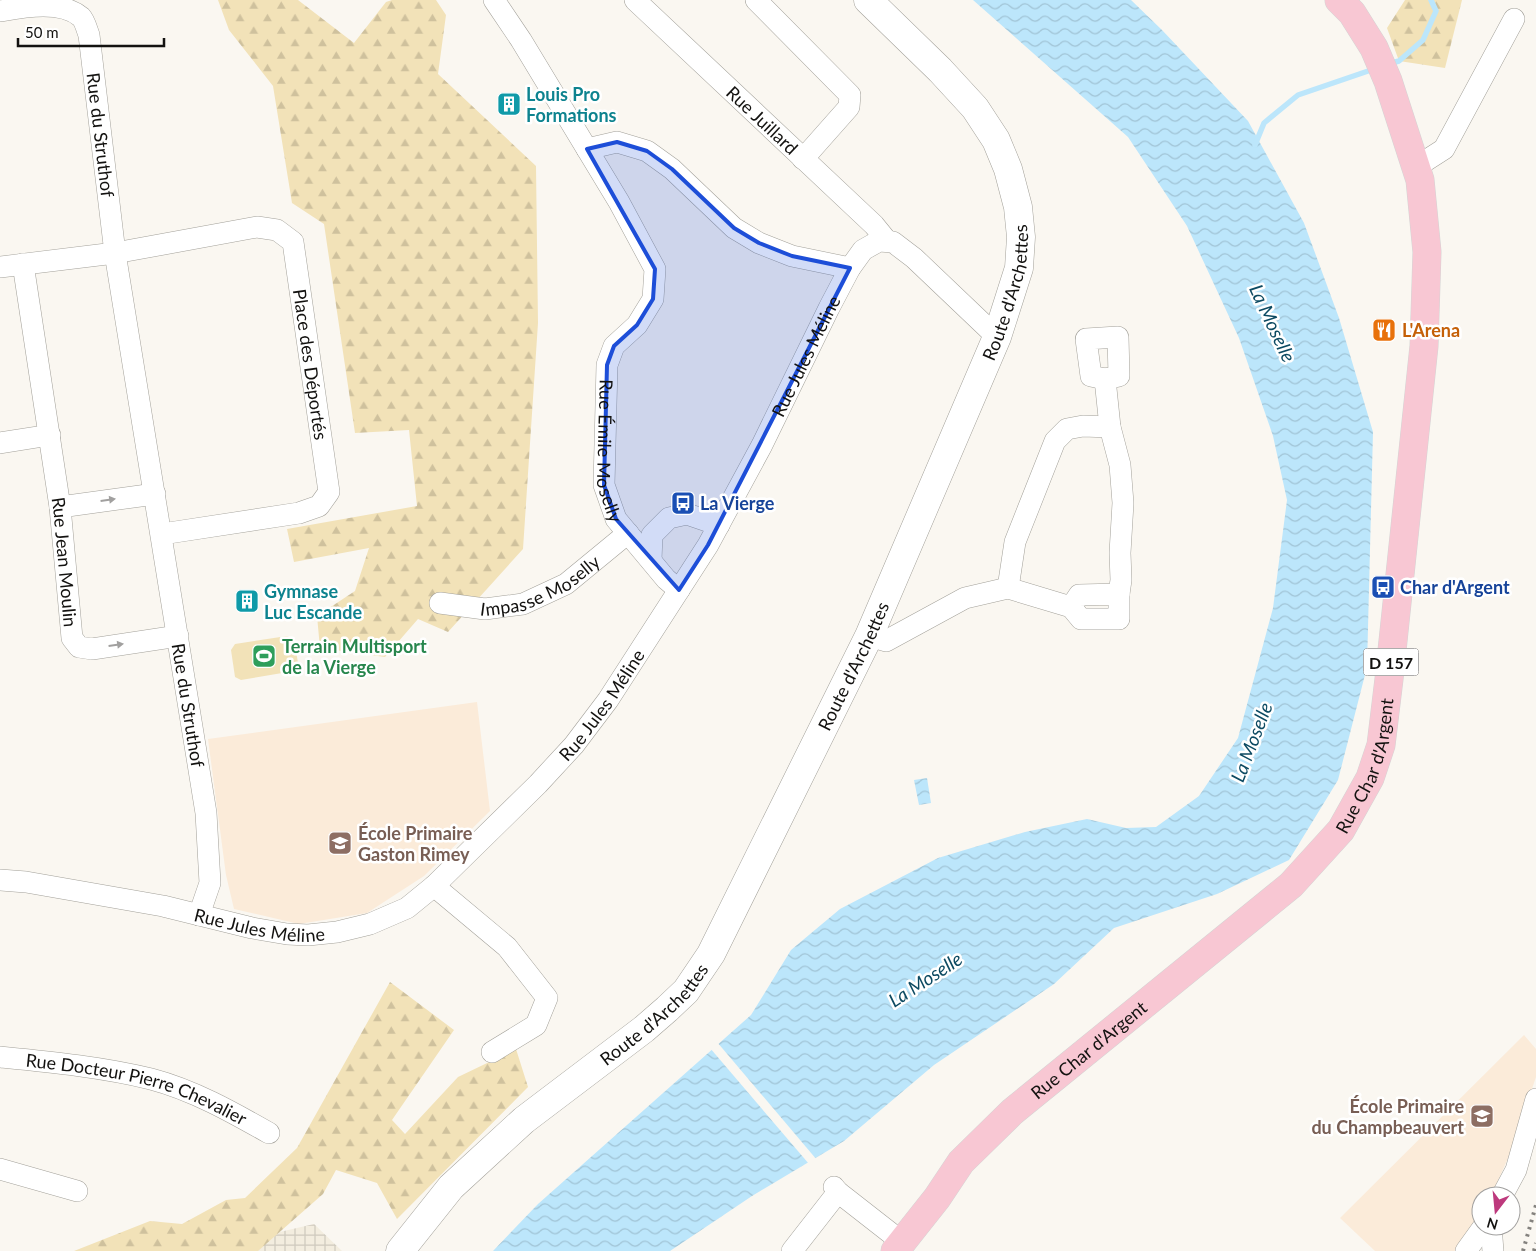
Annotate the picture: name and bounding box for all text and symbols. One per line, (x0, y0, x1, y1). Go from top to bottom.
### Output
scale bar (18, 15, 164, 47)
text: 50 m (25, 23, 59, 41)
street label: Rue du Struthof (83, 71, 119, 199)
street label: Rue Juillard (722, 81, 803, 159)
place label: Louis Pro Formations (526, 83, 617, 126)
building icon: Louis Pro Formations (496, 91, 522, 117)
street label: Route d'Archettes (977, 223, 1032, 364)
water label: La Moselle (1245, 280, 1301, 366)
street label: Place des Déportés (289, 287, 332, 441)
street label: Rue Jules Méline (767, 292, 845, 420)
restaurant icon: L'Arena (1371, 317, 1397, 343)
place label: L'Arena (1402, 319, 1460, 341)
street label: Rue Émile Moselly (593, 379, 627, 526)
bus stop icon: La Vierge (670, 490, 696, 516)
place label: La Vierge (700, 492, 775, 514)
street label: Rue Jean Moulin (48, 496, 82, 628)
one-way arrow (100, 496, 116, 504)
street label: Impasse Moselly (479, 550, 604, 620)
bus stop icon: Char d'Argent (1370, 574, 1396, 600)
place label: Char d'Argent (1400, 576, 1510, 598)
place label: Gymnase Luc Escande (264, 580, 362, 623)
building icon: Gymnase Luc Escande (234, 588, 260, 614)
street label: Route d'Archettes (813, 598, 893, 734)
place label: Terrain Multisport de la Vierge (282, 635, 427, 678)
one-way arrow (109, 641, 125, 649)
street label: Rue du Struthof (168, 642, 209, 769)
sports icon: Terrain Multisport de la Vierge (251, 643, 277, 669)
street label: Rue Jules Méline (554, 645, 649, 765)
road number: D 157 (1364, 649, 1418, 676)
street label: Rue Char d'Argent (1330, 696, 1398, 837)
water label: La Moselle (1225, 699, 1277, 785)
place label: École Primaire Gaston Rimey (358, 822, 473, 865)
school or university icon: École Primaire Gaston Rimey (327, 830, 353, 856)
street label: Rue Jules Méline (192, 903, 326, 946)
water label: La Moselle (884, 947, 966, 1011)
street label: Route d'Archettes (595, 959, 713, 1070)
street label: Rue Char d'Argent (1026, 996, 1151, 1103)
street label: Rue Docteur Pierre Chevalier (25, 1049, 251, 1130)
place label: École Primaire du Champbeauvert (1311, 1095, 1464, 1138)
school or university icon: École Primaire du Champbeauvert (1469, 1103, 1495, 1129)
north arrow (1471, 1186, 1521, 1236)
text: N (1485, 1214, 1500, 1234)

